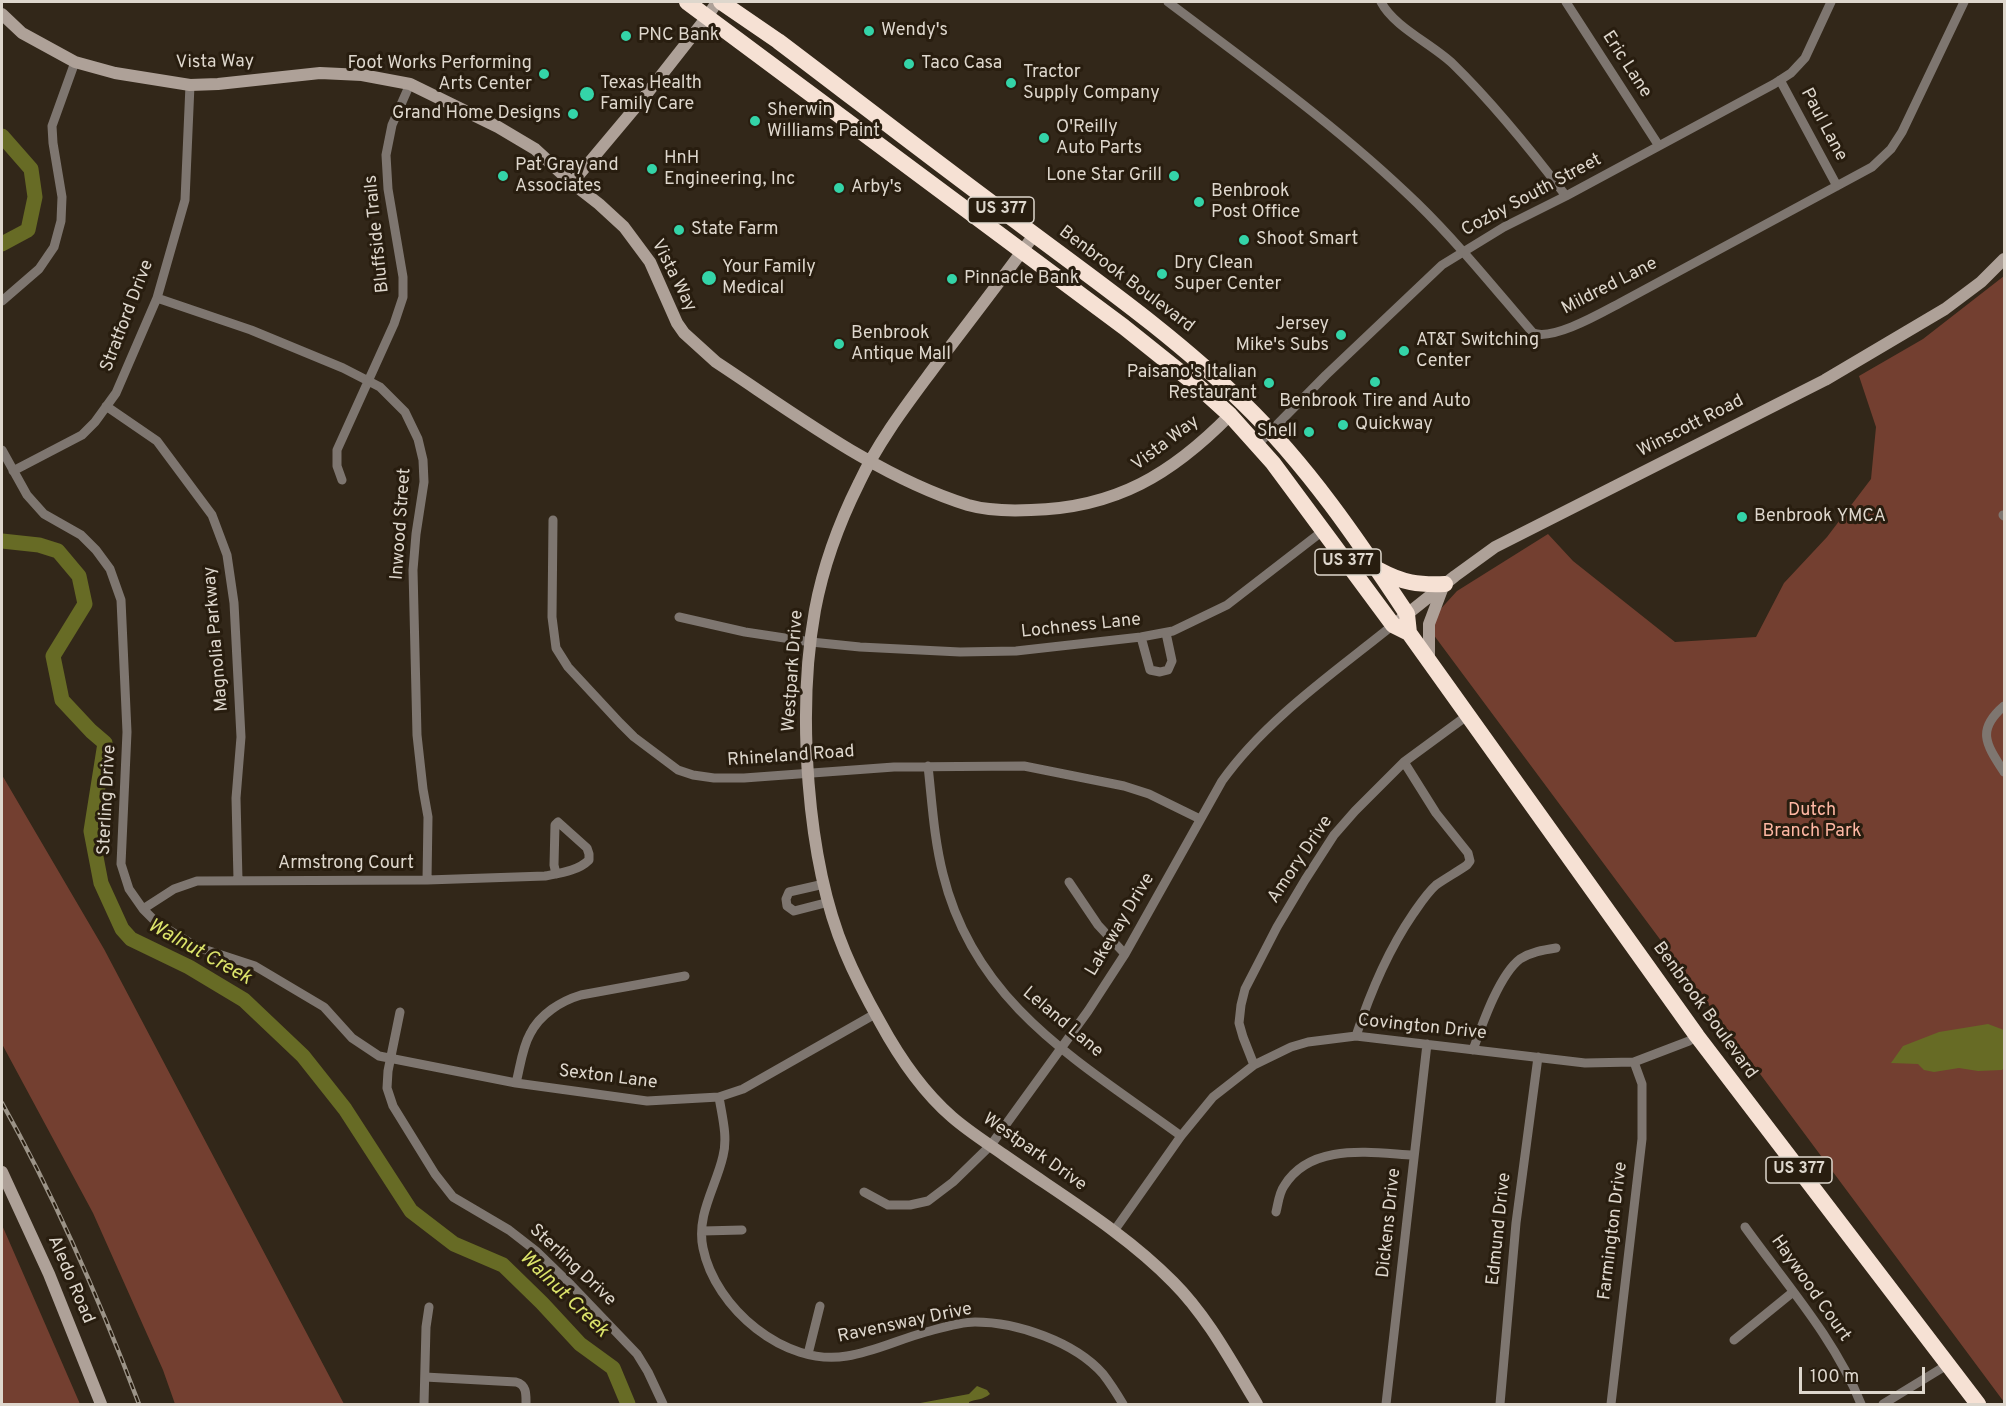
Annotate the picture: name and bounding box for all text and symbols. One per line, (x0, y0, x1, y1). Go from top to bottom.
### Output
place label: Wendy's (881, 20, 948, 42)
marker: Wendy's (862, 24, 876, 38)
place label: PNC Bank (638, 25, 719, 47)
street label: Eric Lane (1596, 28, 1656, 102)
marker: PNC Bank (619, 29, 633, 43)
street label: Vista Way (176, 52, 254, 74)
place label: Foot Works Performing Arts Center (347, 53, 532, 96)
place label: Taco Casa (921, 53, 1002, 75)
marker: Taco Casa (902, 57, 916, 71)
place label: Tractor Supply Company (1023, 62, 1160, 104)
marker: Foot Works Performing Arts Center (537, 67, 551, 81)
place label: Texas Health Family Care (600, 73, 702, 116)
marker: Tractor Supply Company (1004, 76, 1018, 90)
marker: Texas Health Family Care (578, 85, 596, 103)
street label: Paul Lane (1795, 85, 1851, 165)
place label: Sherwin Williams Paint (767, 100, 880, 142)
place label: Grand Home Designs (392, 103, 561, 125)
marker: Grand Home Designs (566, 107, 580, 121)
marker: Sherwin Williams Paint (748, 114, 762, 128)
place label: O'Reilly Auto Parts (1056, 117, 1142, 160)
marker: O'Reilly Auto Parts (1037, 131, 1051, 145)
place label: HnH Engineering, Inc (664, 148, 795, 190)
street label: Cozby South Street (1458, 150, 1606, 242)
place label: Pat Gray and Associates (515, 155, 619, 198)
marker: HnH Engineering, Inc (645, 162, 659, 176)
place label: Lone Star Grill (1046, 165, 1162, 187)
marker: Pat Gray and Associates (496, 169, 510, 183)
marker: Lone Star Grill (1167, 169, 1181, 183)
street label: Bluffside Trails (361, 174, 395, 294)
place label: Arby's (851, 177, 902, 199)
marker: Arby's (832, 181, 846, 195)
place label: Benbrook Post Office (1211, 181, 1300, 224)
marker: Benbrook Post Office (1192, 195, 1206, 209)
road number: US 377 (968, 197, 1034, 223)
place label: State Farm (691, 219, 778, 241)
street label: Benbrook Boulevard (1054, 222, 1198, 338)
marker: State Farm (672, 223, 686, 237)
place label: Shoot Smart (1256, 229, 1358, 251)
marker: Shoot Smart (1237, 233, 1251, 247)
street label: Vista Way (646, 236, 700, 316)
place label: Dry Clean Super Center (1174, 253, 1282, 296)
street label: Mildred Lane (1558, 254, 1662, 320)
street label: Stratford Drive (97, 257, 159, 375)
place label: Your Family Medical (722, 257, 816, 300)
marker: Dry Clean Super Center (1155, 267, 1169, 281)
place label: Pinnacle Bank (964, 268, 1079, 290)
marker: Your Family Medical (700, 269, 718, 287)
marker: Pinnacle Bank (945, 272, 959, 286)
place label: Jersey Mike's Subs (1235, 314, 1329, 356)
place label: Benbrook Antique Mall (851, 323, 951, 366)
marker: Jersey Mike's Subs (1334, 328, 1348, 342)
place label: AT&T Switching Center (1416, 330, 1539, 372)
marker: Benbrook Antique Mall (832, 337, 846, 351)
marker: AT&T Switching Center (1397, 344, 1411, 358)
place label: Paisano's Italian Restaurant (1127, 362, 1257, 404)
marker: Benbrook Tire and Auto (1368, 375, 1382, 389)
marker: Paisano's Italian Restaurant (1262, 376, 1276, 390)
place label: Benbrook Tire and Auto (1279, 391, 1471, 413)
street label: Winscott Road (1634, 391, 1748, 463)
street label: Vista Way (1128, 412, 1204, 476)
place label: Quickway (1355, 414, 1433, 436)
marker: Quickway (1336, 418, 1350, 432)
place label: Shell (1257, 421, 1297, 443)
marker: Shell (1302, 425, 1316, 439)
street label: Inwood Street (387, 467, 417, 581)
place label: Benbrook YMCA (1754, 506, 1886, 528)
marker: Benbrook YMCA (1735, 510, 1749, 524)
road number: US 377 (1315, 549, 1381, 575)
street label: Magnolia Parkway (200, 565, 234, 713)
street label: Westpark Drive (779, 609, 809, 733)
street label: Lochness Lane (1020, 610, 1142, 644)
street label: Rhineland Road (727, 742, 855, 772)
street label: Sterling Drive (94, 744, 122, 856)
park label: Dutch Branch Park (1762, 800, 1862, 842)
street label: Amory Drive (1264, 812, 1338, 908)
street label: Armstrong Court (278, 853, 414, 875)
street label: Lakeway Drive (1082, 869, 1160, 981)
water label: Walnut Creek (143, 915, 255, 991)
street label: Benbrook Boulevard (1647, 938, 1761, 1084)
street label: Leland Lane (1017, 983, 1107, 1063)
street label: Covington Drive (1356, 1010, 1488, 1046)
street label: Sexton Lane (557, 1061, 659, 1095)
street label: Westpark Drive (978, 1109, 1090, 1197)
road number: US 377 (1766, 1157, 1832, 1183)
street label: Farmington Drive (1595, 1161, 1633, 1301)
street label: Dickens Drive (1374, 1167, 1406, 1279)
street label: Edmund Drive (1483, 1172, 1517, 1286)
street label: Sterling Drive (524, 1220, 620, 1312)
street label: Haywood Court (1765, 1232, 1855, 1346)
street label: Aledo Road (42, 1233, 98, 1327)
water label: Walnut Creek (513, 1246, 613, 1344)
street label: Ravensway Drive (836, 1299, 974, 1349)
scale bar (1802, 1355, 1928, 1393)
text: 100 m (1810, 1366, 1859, 1389)

